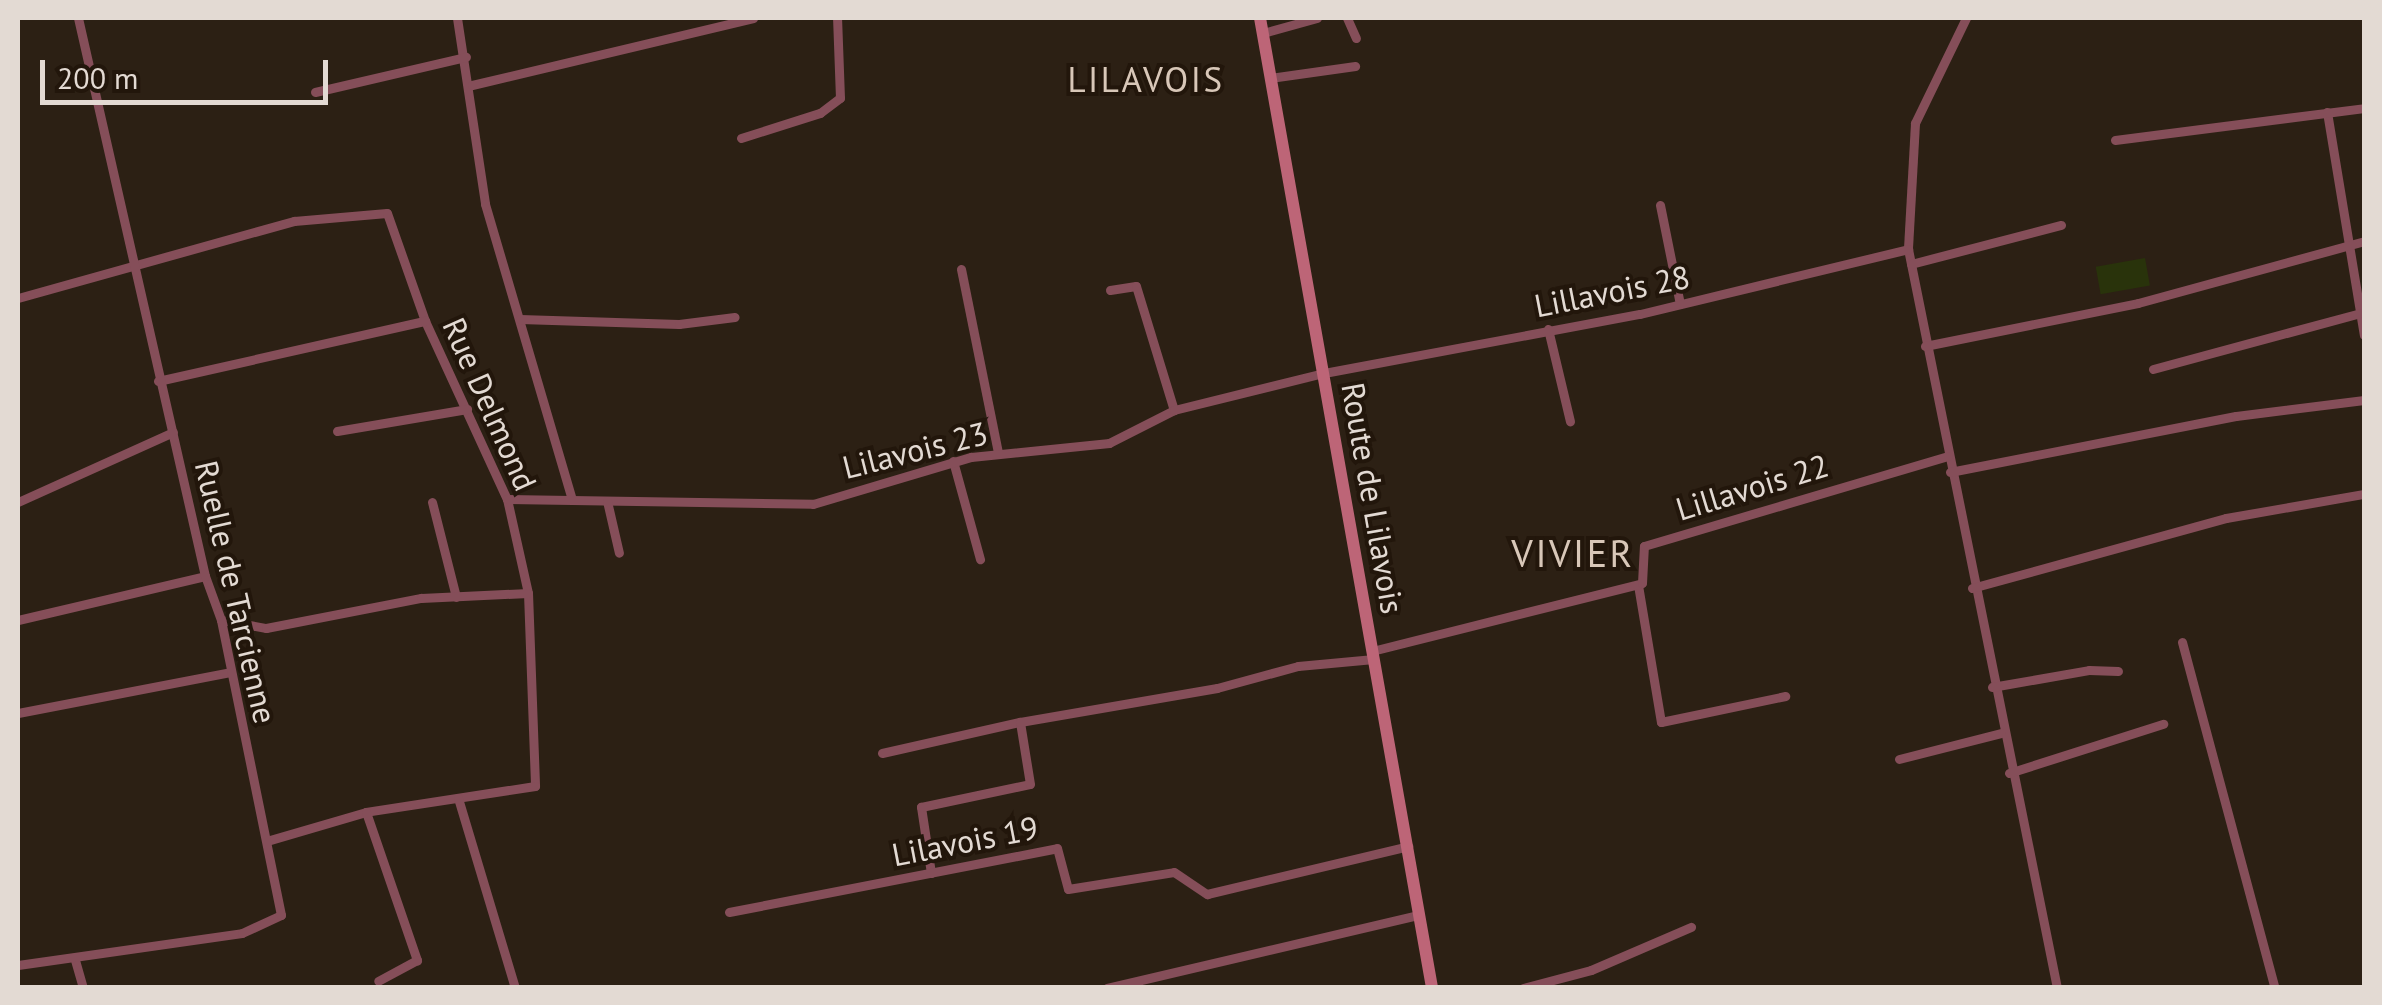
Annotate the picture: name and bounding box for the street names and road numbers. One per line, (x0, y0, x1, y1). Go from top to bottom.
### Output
street label: Lillavois 28 (1531, 257, 1693, 325)
street label: Rue Delmond (435, 312, 545, 496)
street label: Route de Lilavois (1334, 380, 1412, 616)
street label: Lilavois 23 (839, 413, 991, 487)
street label: Lillavois 22 (1671, 446, 1833, 528)
street label: Ruelle de Tarcienne (187, 456, 285, 728)
street label: Lilavois 19 (889, 808, 1041, 874)

